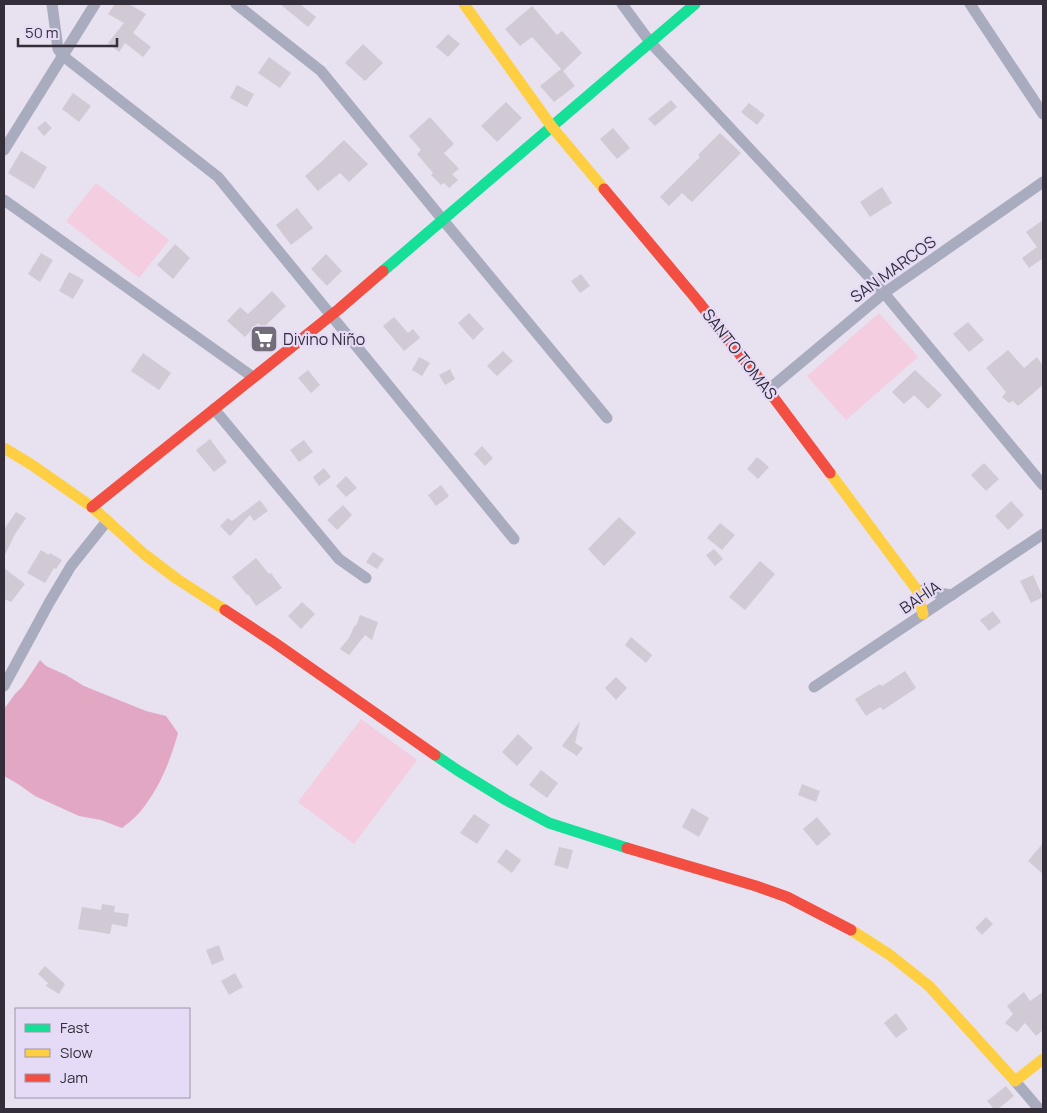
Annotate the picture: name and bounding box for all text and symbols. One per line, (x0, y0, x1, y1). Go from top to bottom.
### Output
scale bar (18, 15, 116, 47)
text: 50 m (25, 22, 59, 43)
street label: SAN MARCOS (846, 230, 940, 307)
street label: SANTO TOMAS (698, 304, 782, 404)
supermarket icon: Divino Niño (249, 324, 279, 354)
place label: Divino Niño (283, 328, 365, 350)
street label: BAHÍA (895, 575, 945, 619)
legend (15, 1008, 190, 1098)
text: Fast (60, 1017, 89, 1038)
text: Slow (60, 1042, 93, 1063)
text: Jam (60, 1067, 88, 1088)

